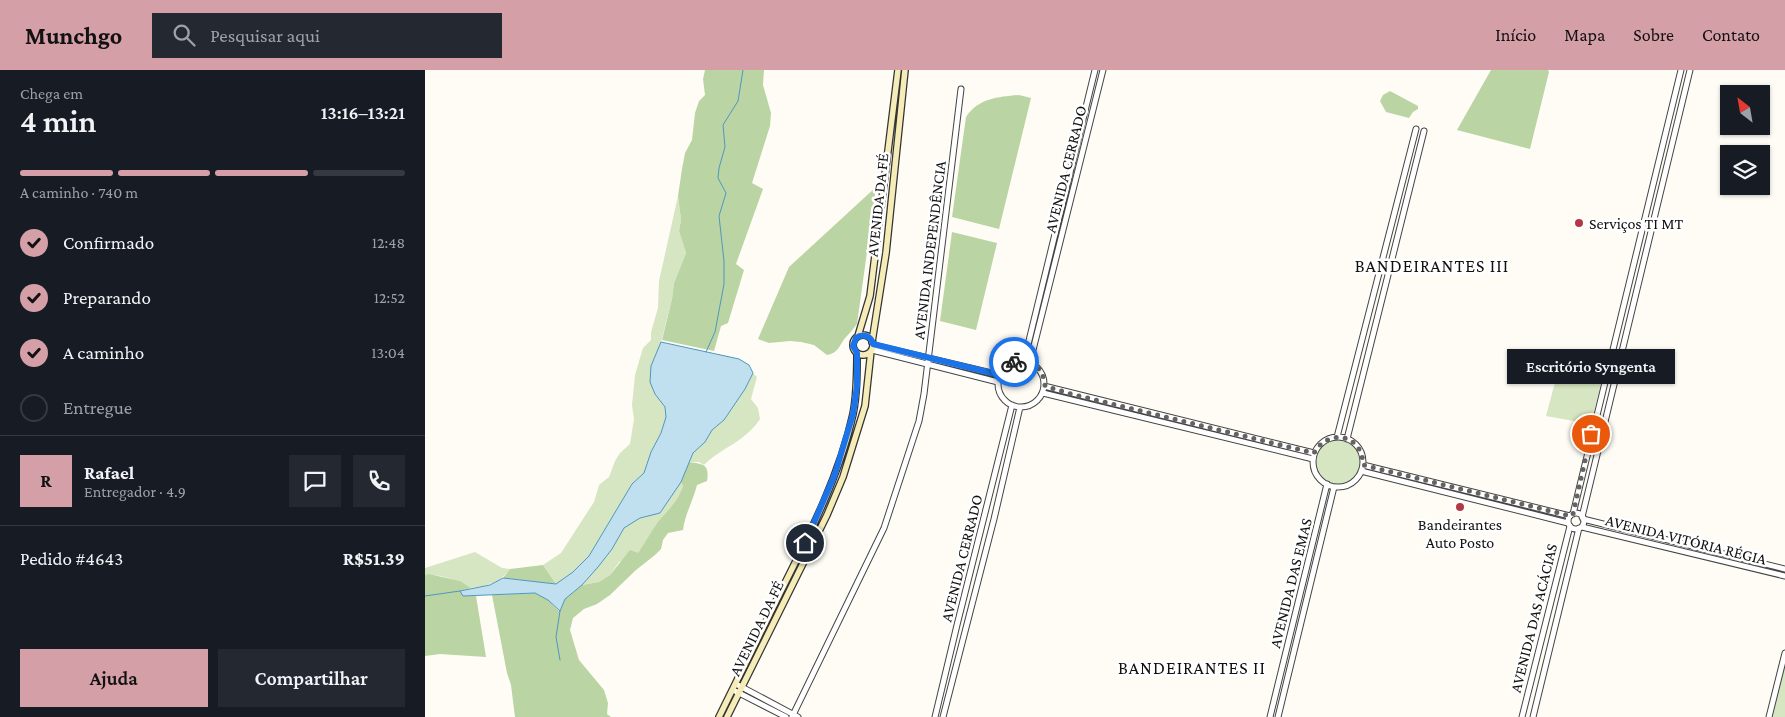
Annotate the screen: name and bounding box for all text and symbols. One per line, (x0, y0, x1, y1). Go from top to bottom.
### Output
search box (152, 13, 502, 58)
icon: search (170, 21, 198, 49)
text: Munchgo (25, 22, 122, 49)
text: Pesquisar aqui (210, 25, 320, 46)
text: Início (1495, 25, 1536, 45)
text: Mapa (1564, 25, 1605, 45)
text: Sobre (1633, 25, 1674, 45)
text: Contato (1702, 25, 1760, 45)
text: Chega em (20, 85, 83, 102)
north arrow (1720, 85, 1770, 135)
map controls (1720, 85, 1770, 195)
text: 13:16–13:21 (321, 102, 405, 123)
text: 4 min (20, 103, 96, 139)
street label: AVENIDA CERRADO (1041, 104, 1090, 235)
button: layers (1720, 145, 1770, 195)
street label: AVENIDA DA FÉ (864, 152, 891, 258)
street label: AVENIDA INDEPENDÊNCIA (910, 159, 949, 340)
text: A caminho · 740 m (20, 184, 138, 201)
place label: Serviços TI MT (1589, 215, 1683, 233)
marker: Serviços TI MT (1573, 217, 1585, 229)
icon: check (20, 229, 48, 257)
text: Confirmado (63, 232, 154, 253)
text: 12:48 (372, 234, 405, 251)
district label: BANDEIRANTES III (1355, 256, 1509, 276)
icon: check (20, 284, 48, 312)
text: Preparando (63, 287, 151, 308)
text: 12:52 (374, 289, 405, 306)
courier (989, 337, 1039, 387)
icon: check (20, 339, 48, 367)
text: A caminho (63, 342, 144, 363)
text: 13:04 (371, 344, 405, 361)
icon: bike (1000, 348, 1028, 376)
callout: Escritório Syngenta (1507, 349, 1675, 384)
text: Escritório Syngenta (1526, 358, 1656, 375)
text: Entregue (63, 397, 132, 418)
pin (1570, 413, 1612, 455)
icon: bag (1577, 420, 1605, 448)
button: chat (289, 455, 341, 507)
button: phone (353, 455, 405, 507)
text: Rafael (84, 462, 134, 483)
text: R (40, 470, 52, 491)
text: Entregador · 4.9 (84, 483, 186, 500)
street label: AVENIDA CERRADO (937, 493, 986, 624)
marker: Bandeirantes Auto Posto (1454, 501, 1466, 513)
street label: AVENIDA VITÓRIA RÉGIA (1604, 511, 1769, 568)
street label: AVENIDA DAS EMAS (1266, 516, 1315, 650)
place label: Bandeirantes Auto Posto (1418, 516, 1502, 551)
pin (784, 522, 826, 564)
icon: home (791, 529, 819, 557)
street label: AVENIDA DAS ACÁCIAS (1507, 542, 1560, 694)
text: Pedido #4643 (20, 548, 123, 569)
text: R$51.39 (343, 548, 405, 569)
street label: AVENIDA DA FÉ (726, 578, 787, 679)
button: Ajuda (20, 649, 208, 707)
button: Compartilhar (218, 649, 405, 707)
district label: BANDEIRANTES II (1118, 658, 1266, 678)

